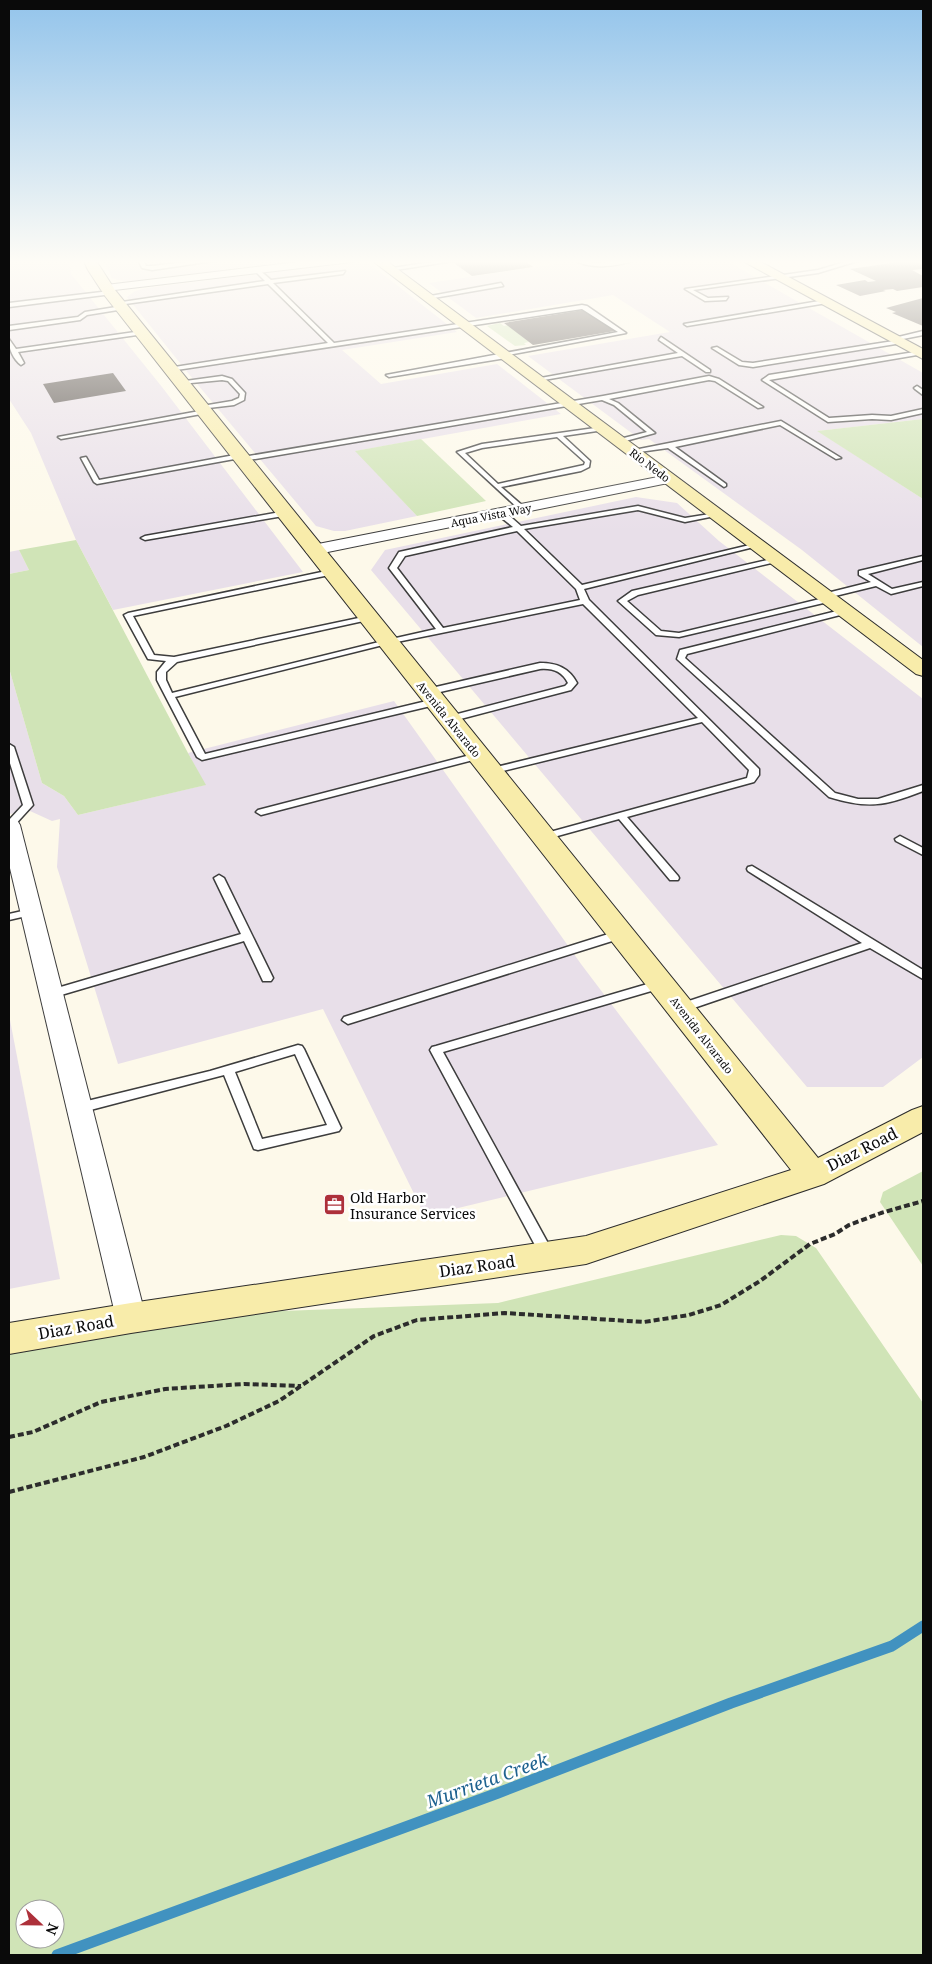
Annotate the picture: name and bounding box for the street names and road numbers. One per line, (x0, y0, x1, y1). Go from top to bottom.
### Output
street label: Rio Nedo (627, 445, 673, 485)
street label: Aqua Vista Way (449, 500, 533, 530)
street label: Avenida Alvarado (414, 678, 484, 760)
street label: Avenida Alvarado (667, 993, 737, 1077)
street label: Diaz Road (823, 1122, 901, 1176)
street label: Diaz Road (438, 1250, 517, 1282)
street label: Diaz Road (36, 1309, 116, 1344)

